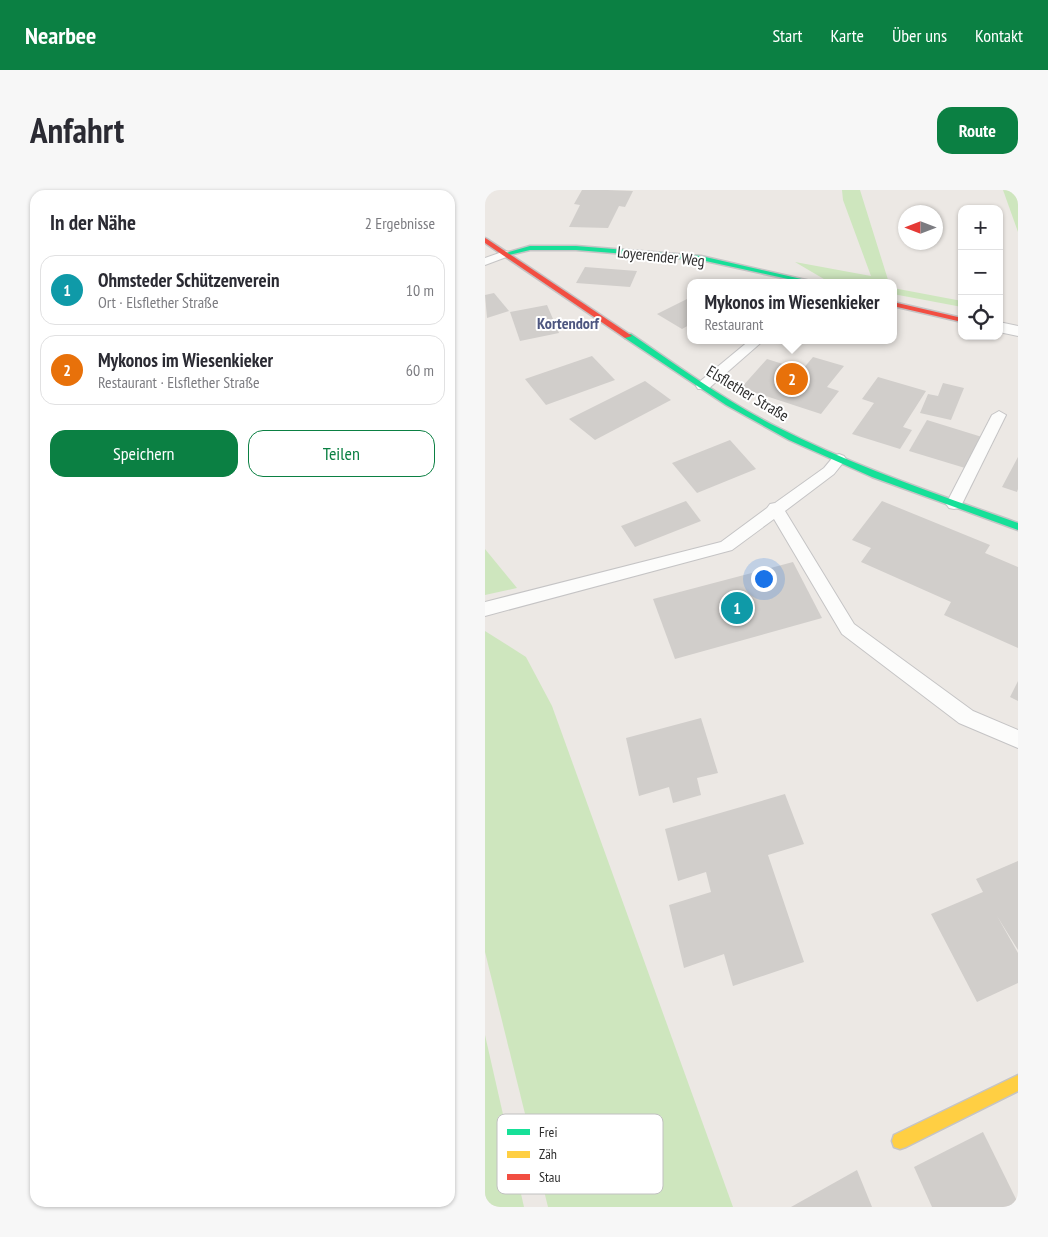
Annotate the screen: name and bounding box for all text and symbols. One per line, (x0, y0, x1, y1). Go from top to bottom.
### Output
text: Nearbee (25, 20, 96, 51)
text: Start (772, 24, 803, 47)
text: Karte (831, 24, 864, 47)
text: Über uns (892, 24, 947, 47)
text: Kontakt (975, 24, 1023, 47)
text: Anfahrt (30, 107, 124, 153)
button: Route (937, 107, 1018, 154)
north arrow (898, 205, 943, 250)
map controls (958, 205, 1003, 340)
button: + (958, 205, 1003, 250)
text: In der Nähe (50, 209, 136, 236)
text: 2 Ergebnisse (365, 213, 435, 233)
street label: Loyerender Weg (616, 241, 706, 271)
button: − (958, 250, 1003, 295)
text: Ohmsteder Schützenverein (98, 268, 279, 292)
popup (687, 279, 897, 344)
text: 1 (63, 280, 71, 300)
text: 10 m (406, 280, 434, 300)
text: Mykonos im Wiesenkieker (704, 290, 880, 314)
text: Ort · Elsflether Straße (98, 292, 219, 312)
button: locate (958, 295, 1003, 340)
district label: Kortendorf (537, 313, 600, 333)
text: Restaurant (704, 314, 763, 334)
text: Mykonos im Wiesenkieker (98, 348, 273, 372)
text: 2 (63, 360, 71, 380)
text: 60 m (406, 360, 434, 380)
pin: 2 (776, 360, 808, 398)
street label: Elsflether Straße (703, 361, 793, 425)
text: Restaurant · Elsflether Straße (98, 372, 260, 392)
button: Speichern (50, 430, 238, 477)
button: Teilen (248, 430, 435, 477)
your location (751, 566, 777, 592)
pin: 1 (721, 589, 753, 627)
legend (497, 1114, 663, 1194)
text: Frei (539, 1123, 557, 1141)
text: Zäh (539, 1145, 557, 1163)
text: Stau (539, 1168, 561, 1186)

